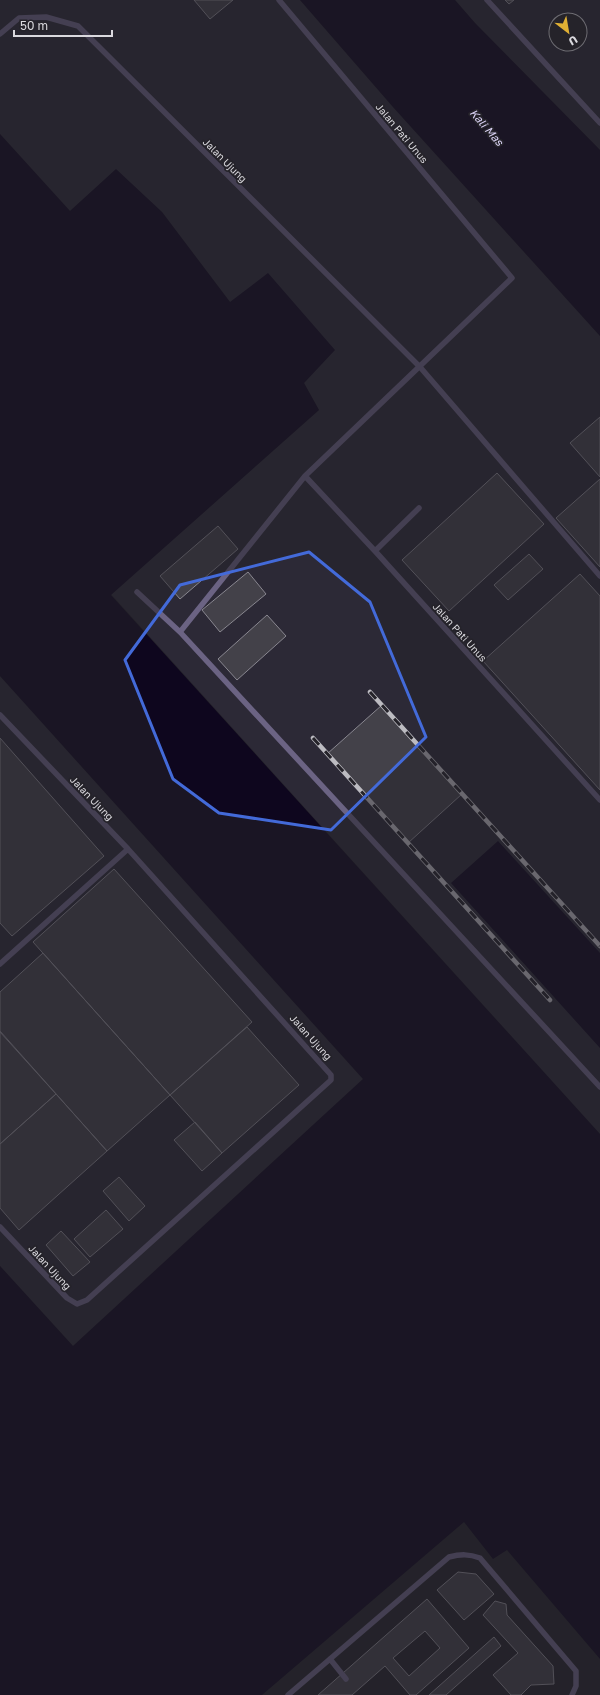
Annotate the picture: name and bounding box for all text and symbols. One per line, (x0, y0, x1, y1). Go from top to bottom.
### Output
scale bar (14, 12, 112, 38)
north arrow (548, 12, 588, 52)
text: 50 m (20, 18, 48, 33)
text: U (567, 33, 580, 49)
street label: Jalan Pati Unus (373, 101, 431, 165)
water label: Kali Mas (468, 106, 507, 149)
street label: Jalan Ujung (201, 136, 249, 184)
street label: Jalan Pati Unus (431, 600, 489, 664)
street label: Jalan Ujung (68, 773, 116, 823)
street label: Jalan Ujung (287, 1012, 335, 1062)
street label: Jalan Ujung (26, 1242, 74, 1292)

